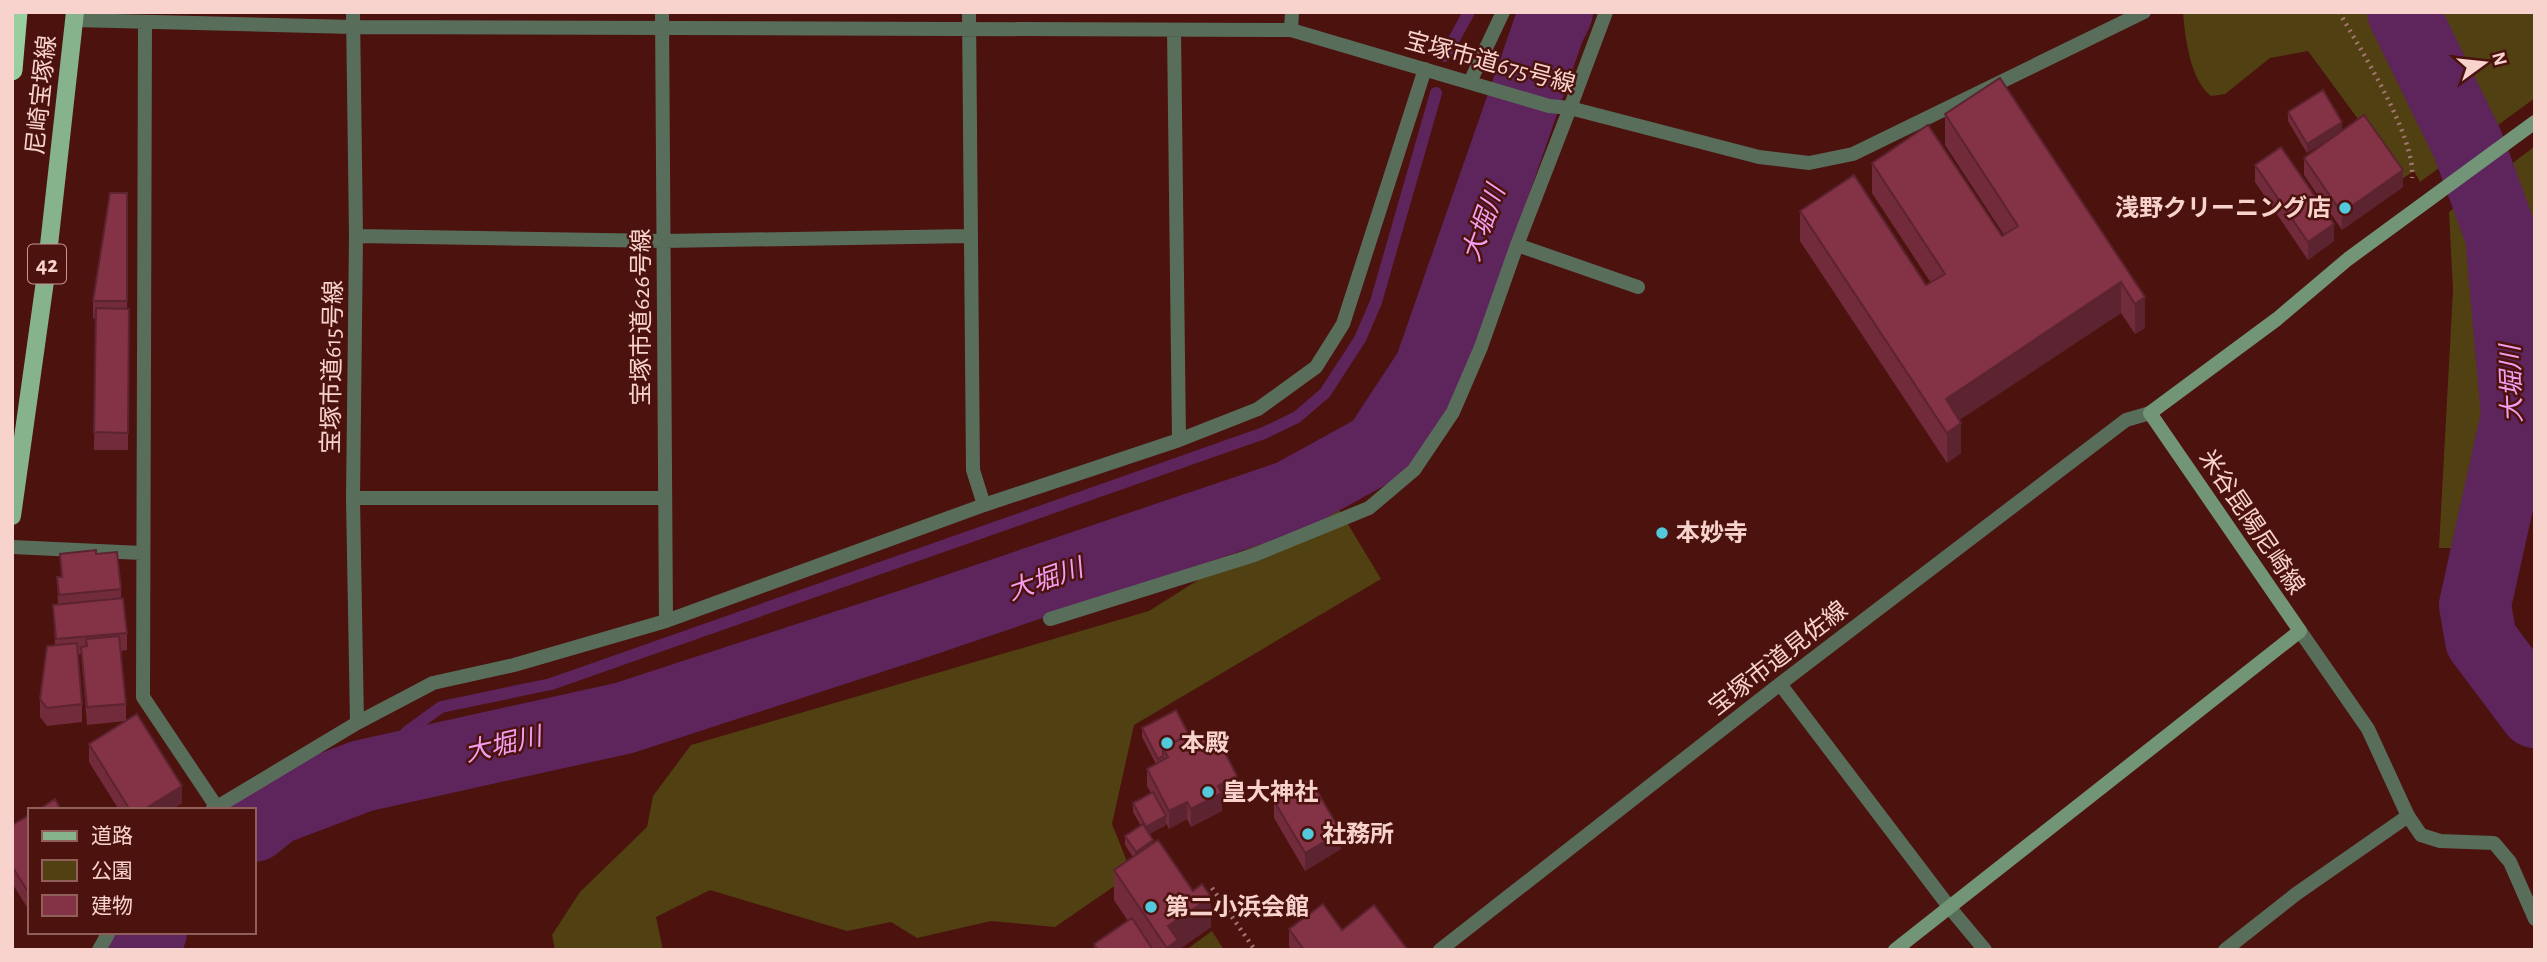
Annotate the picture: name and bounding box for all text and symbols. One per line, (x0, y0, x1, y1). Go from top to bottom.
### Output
street label: 宝塚市道675号線 (1402, 27, 1578, 97)
north arrow (2449, 28, 2519, 98)
street label: 尼崎宝塚線 (22, 34, 60, 156)
text: N (2488, 50, 2510, 68)
water label: 大堀川 (1457, 179, 1511, 264)
place label: 浅野クリーニング店 (2115, 195, 2331, 221)
marker: 浅野クリーニング店 (2337, 200, 2353, 216)
street label: 宝塚市道626号線 (628, 228, 654, 406)
road number: 42 (28, 244, 66, 284)
street label: 宝塚市道615号線 (317, 280, 347, 454)
water label: 大堀川 (2497, 342, 2526, 423)
street label: 米谷昆陽尼崎線 (2194, 445, 2310, 599)
place label: 本妙寺 (1676, 520, 1748, 546)
marker: 本妙寺 (1654, 525, 1670, 541)
water label: 大堀川 (1004, 553, 1089, 605)
street label: 宝塚市道見佐線 (1704, 596, 1852, 720)
water label: 大堀川 (462, 722, 547, 766)
place label: 本殿 (1181, 730, 1229, 756)
marker: 本殿 (1159, 735, 1175, 751)
place label: 皇大神社 (1222, 779, 1318, 805)
marker: 皇大神社 (1200, 784, 1216, 800)
legend (28, 808, 256, 934)
place label: 社務所 (1322, 821, 1394, 847)
text: 道路 (91, 825, 133, 847)
marker: 社務所 (1300, 826, 1316, 842)
text: 公園 (91, 861, 133, 882)
place label: 第二小浜会館 (1165, 894, 1309, 920)
text: 建物 (91, 895, 133, 917)
marker: 第二小浜会館 (1143, 899, 1159, 915)

